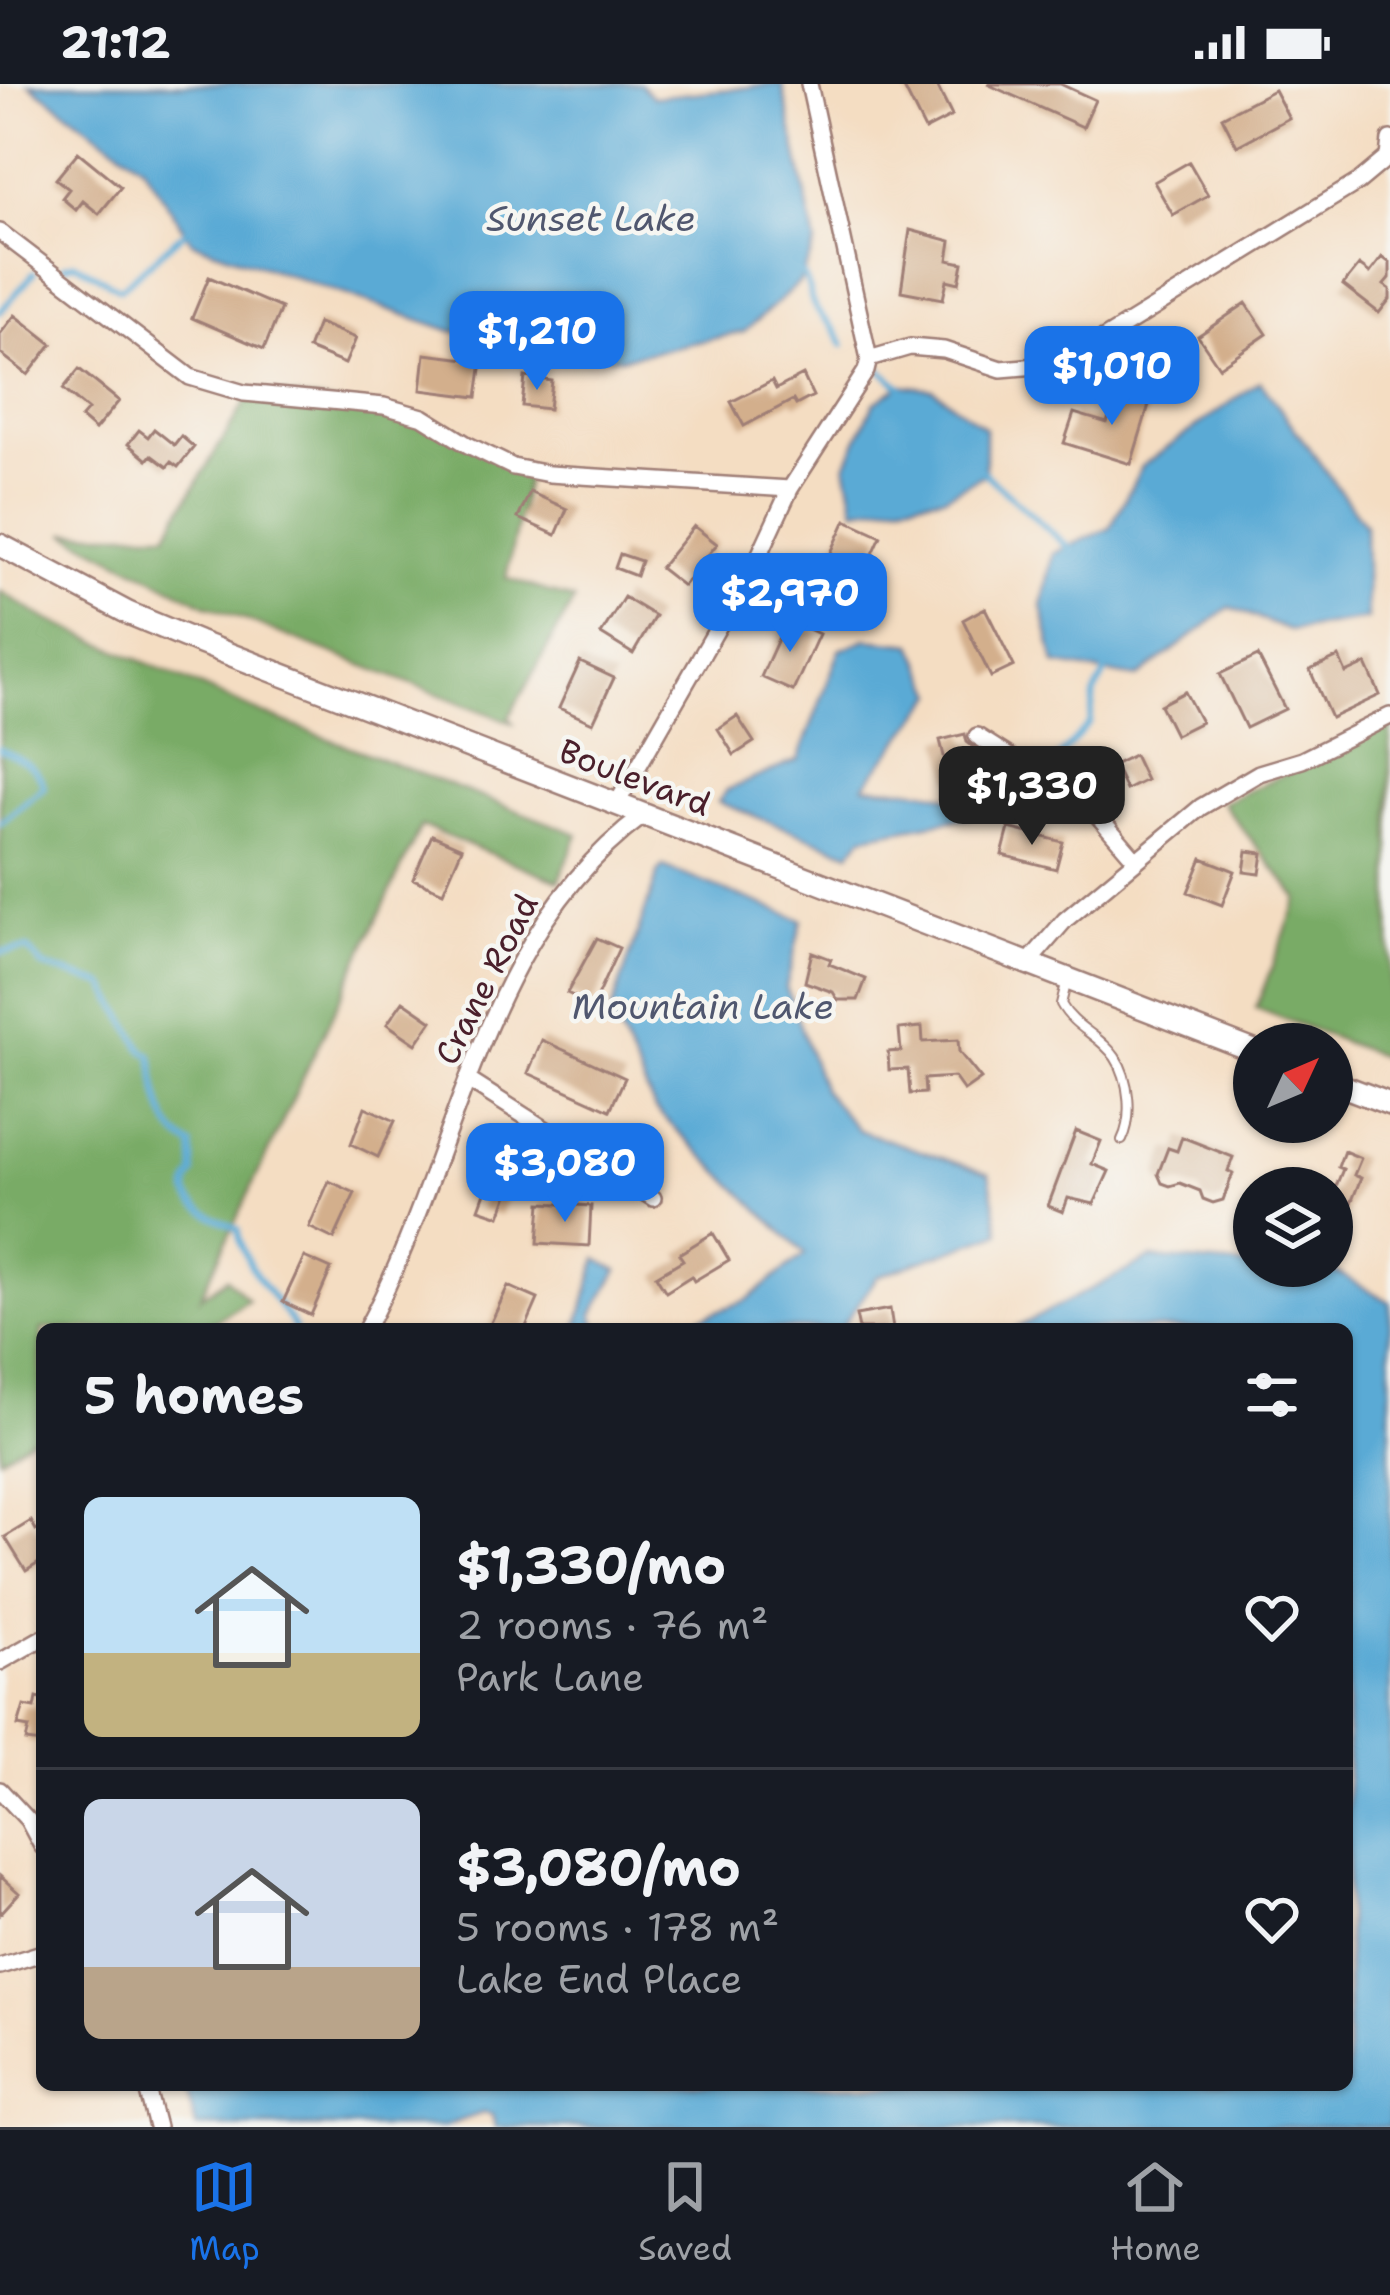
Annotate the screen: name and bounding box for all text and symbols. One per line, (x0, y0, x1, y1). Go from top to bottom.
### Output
text: 21:12 (60, 12, 171, 72)
water label: Sunset Lake (486, 194, 696, 243)
pin: $1,210 (439, 291, 635, 393)
text: $1,210 (476, 304, 598, 356)
pin: $1,010 (1014, 326, 1210, 428)
text: $1,010 (1051, 339, 1173, 391)
pin: $2,970 (692, 553, 888, 655)
text: $2,970 (720, 566, 860, 618)
street label: Boulevard (553, 728, 717, 827)
pin: $1,330 (934, 746, 1130, 848)
text: $1,330 (966, 759, 1098, 811)
street label: Crane Road (424, 886, 549, 1072)
water label: Mountain Lake (572, 982, 834, 1031)
north arrow (1233, 1023, 1353, 1143)
map controls (1233, 1023, 1353, 1287)
pin: $3,080 (467, 1123, 663, 1225)
text: $3,080 (493, 1136, 637, 1188)
button: layers (1233, 1167, 1353, 1287)
text: 5 homes (84, 1361, 304, 1429)
icon: filters (1239, 1362, 1305, 1428)
text: $1,330/mo (456, 1531, 726, 1599)
icon: home (180, 1545, 324, 1689)
icon: heart (1239, 1584, 1305, 1650)
text: 2 rooms · 76 m² (456, 1599, 768, 1651)
text: Park Lane (456, 1651, 644, 1703)
text: $3,080/mo (456, 1833, 741, 1901)
icon: home (180, 1847, 324, 1991)
icon: heart (1239, 1886, 1305, 1952)
text: 5 rooms · 178 m² (456, 1901, 779, 1953)
text: Lake End Place (456, 1953, 742, 2005)
tab: Map (189, 2154, 260, 2271)
tab: Saved (638, 2154, 732, 2271)
tab: Home (1110, 2154, 1201, 2271)

